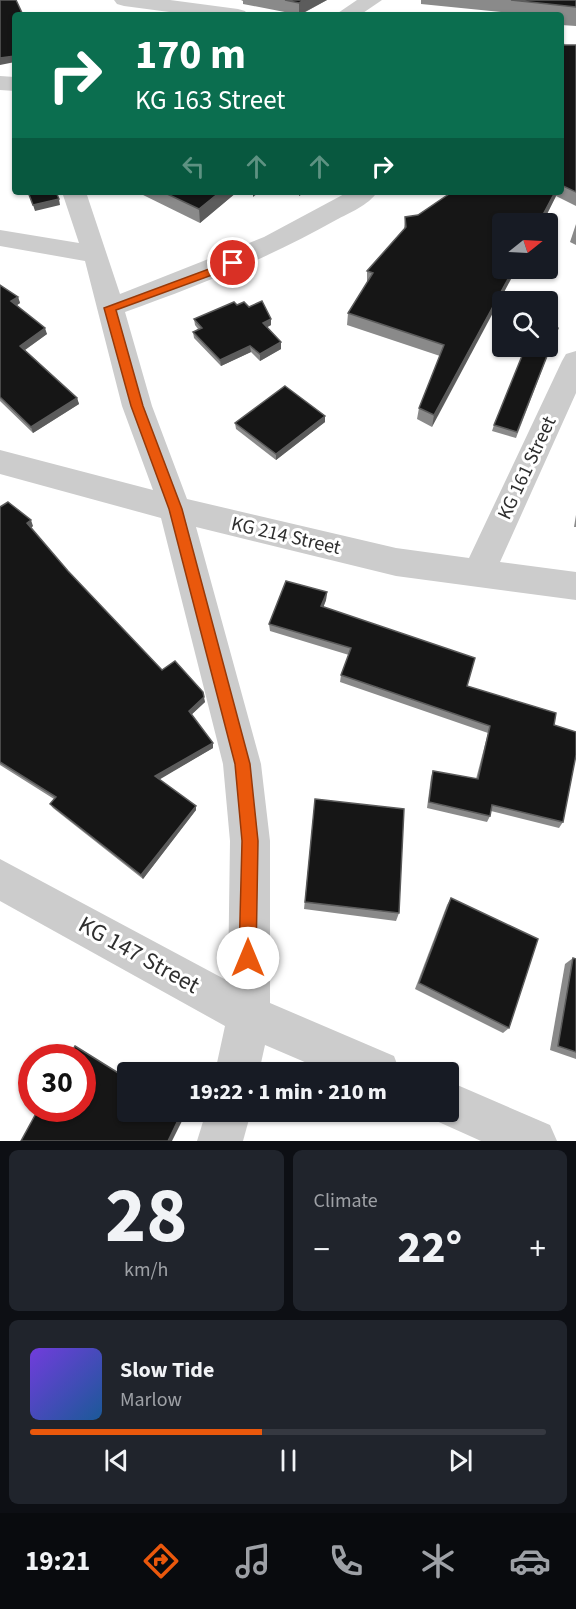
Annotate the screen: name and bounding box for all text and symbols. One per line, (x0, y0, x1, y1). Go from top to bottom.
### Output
text: 170 m (135, 25, 246, 85)
icon: right (36, 36, 114, 114)
text: KG 163 Street (135, 81, 285, 120)
icon: left (177, 150, 210, 183)
icon: ahead (240, 150, 273, 183)
icon: ahead (303, 150, 336, 183)
icon: right (366, 150, 399, 183)
north arrow (492, 213, 558, 279)
map controls (492, 213, 558, 357)
pin (207, 237, 258, 288)
icon: arrive (216, 246, 249, 279)
button: search (492, 291, 558, 357)
street label: KG 161 Street (491, 411, 563, 524)
street label: KG 214 Street (229, 510, 344, 562)
street label: KG 147 Street (72, 907, 206, 1003)
position arrow (216, 926, 280, 990)
speed limit sign: 30 (18, 1044, 96, 1122)
text: 19:22 · 1 min · 210 m (189, 1076, 387, 1108)
text: 28 (105, 1161, 187, 1272)
text: Climate (314, 1187, 378, 1215)
text: 22° (397, 1216, 462, 1280)
text: − (314, 1226, 330, 1273)
text: + (530, 1226, 546, 1273)
text: km/h (124, 1256, 168, 1284)
text: Slow Tide (120, 1354, 214, 1386)
text: Marlow (120, 1386, 182, 1414)
icon: previous (100, 1444, 133, 1477)
icon: pause (272, 1444, 305, 1477)
icon: next (444, 1444, 477, 1477)
icon: directions (140, 1540, 182, 1582)
icon: music (232, 1540, 274, 1582)
icon: phone (325, 1540, 367, 1582)
icon: climate (417, 1540, 459, 1582)
icon: car (509, 1540, 551, 1582)
text: 19:21 (25, 1542, 90, 1581)

